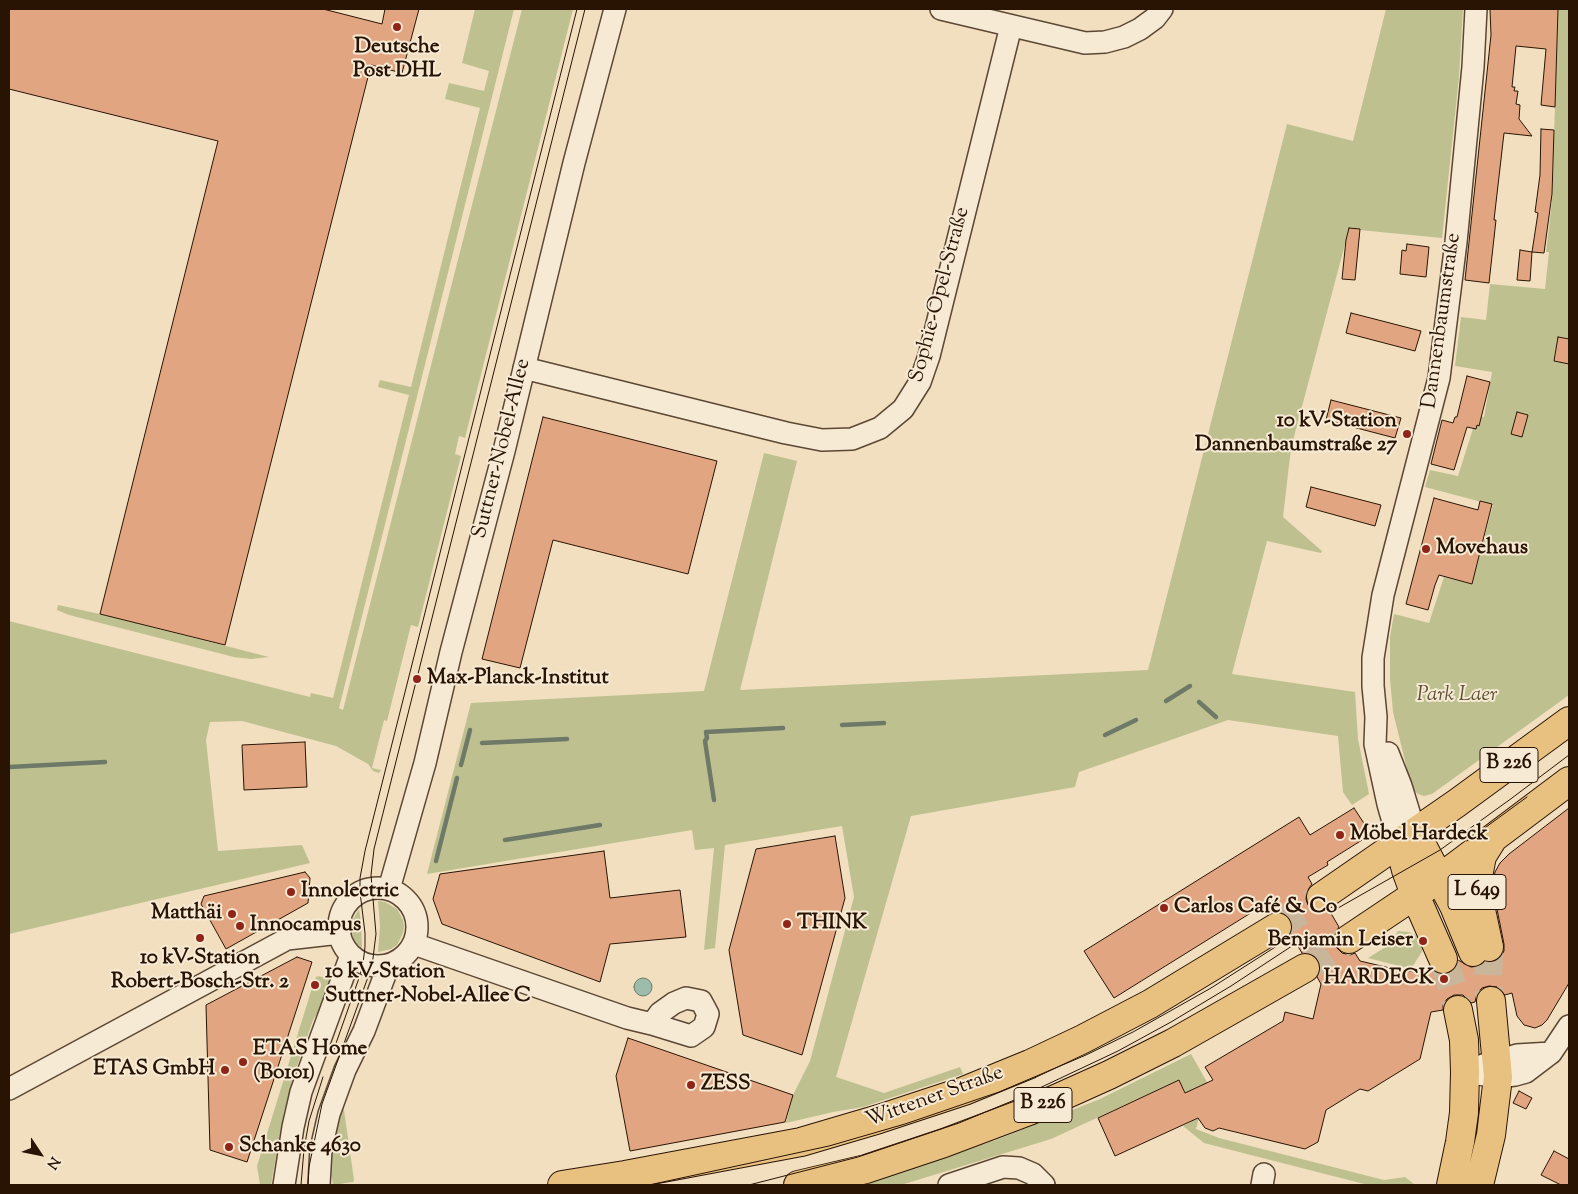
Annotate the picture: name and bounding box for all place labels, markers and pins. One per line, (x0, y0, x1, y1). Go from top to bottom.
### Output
marker: Deutsche Post DHL (391, 21, 403, 33)
place label: Deutsche Post DHL (353, 35, 441, 85)
place label: 10 kV-Station Dannenbaumstraße 27 (1195, 409, 1397, 459)
marker: 10 kV-Station Dannenbaumstraße 27 (1401, 428, 1413, 440)
place label: Movehaus (1436, 536, 1528, 562)
marker: Movehaus (1420, 543, 1432, 555)
place label: Max-Planck-Institut (427, 666, 609, 692)
marker: Max-Planck-Institut (411, 673, 423, 685)
place label: Möbel Hardeck (1350, 822, 1488, 848)
marker: Möbel Hardeck (1334, 829, 1346, 841)
place label: Innolectric (301, 879, 399, 905)
marker: Innolectric (285, 886, 297, 898)
place label: Carlos Café & Co (1174, 895, 1337, 921)
place label: Matthäi (151, 901, 222, 927)
marker: Carlos Café & Co (1158, 902, 1170, 914)
marker: Matthäi (226, 908, 238, 920)
place label: THINK (797, 911, 867, 937)
place label: Innocampus (250, 913, 361, 939)
marker: THINK (781, 918, 793, 930)
marker: Innocampus (234, 920, 246, 932)
place label: Benjamin Leiser (1268, 928, 1413, 954)
marker: 10 kV-Station Robert-Bosch-Str. 2 (194, 932, 206, 944)
marker: Benjamin Leiser (1417, 935, 1429, 947)
place label: 10 kV-Station Robert-Bosch-Str. 2 (111, 946, 289, 996)
place label: 10 kV-Station Suttner-Nobel-Allee C (325, 960, 531, 1010)
place label: HARDECK (1324, 966, 1434, 992)
marker: HARDECK (1438, 973, 1450, 985)
marker: 10 kV-Station Suttner-Nobel-Allee C (309, 979, 321, 991)
place label: ETAS Home (Bo101) (253, 1037, 367, 1087)
marker: ETAS Home (Bo101) (237, 1056, 249, 1068)
place label: ETAS GmbH (93, 1057, 215, 1083)
marker: ETAS GmbH (219, 1064, 231, 1076)
place label: ZESS (701, 1072, 751, 1098)
marker: ZESS (685, 1079, 697, 1091)
place label: Schanke 4630 (239, 1134, 361, 1160)
marker: Schanke 4630 (223, 1141, 235, 1153)

